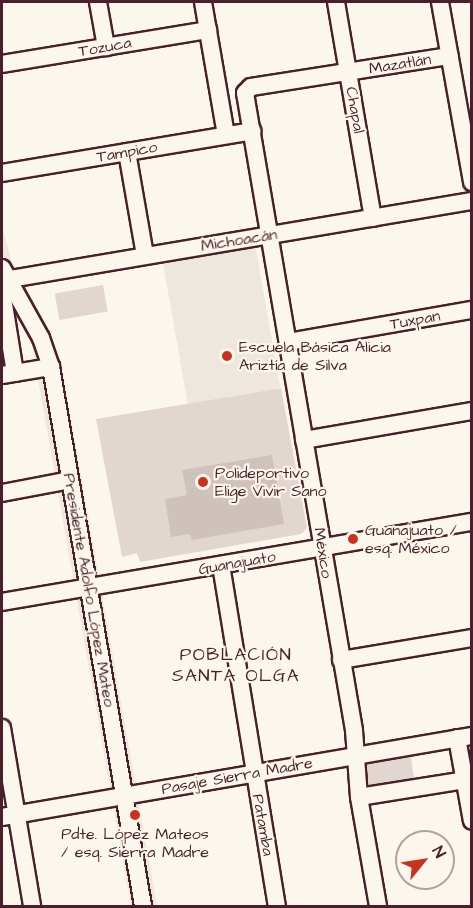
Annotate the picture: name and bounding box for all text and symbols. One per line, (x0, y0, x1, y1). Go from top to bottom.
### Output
street label: Tozuca (77, 33, 133, 61)
street label: Mazatlán (368, 50, 432, 78)
street label: Chapal (341, 85, 369, 135)
street label: Tampico (95, 137, 159, 167)
street label: Michoacán (199, 224, 279, 256)
street label: Tuxpan (388, 306, 442, 334)
place label: Escuela Básica Alicia Ariztía de Silva (239, 337, 391, 375)
marker: Escuela Básica Alicia Ariztía de Silva (220, 349, 234, 363)
place label: Polideportivo Elige Vivir Sano (215, 463, 327, 501)
street label: Presidente Adolfo López Mateo (59, 472, 119, 708)
marker: Polideportivo Elige Vivir Sano (196, 475, 210, 489)
place label: Guanajuato / esq. México (365, 520, 457, 558)
street label: México (310, 526, 336, 580)
marker: Guanajuato / esq. México (346, 532, 360, 546)
street label: Guanajuato (197, 547, 277, 579)
district label: POBLACIÓN SANTA OLGA (172, 645, 300, 688)
street label: Pasaje Sierra Madre (160, 753, 314, 799)
street label: Patamba (248, 793, 278, 857)
marker: Pdte. López Mateos / esq. Sierra Madre (128, 808, 142, 822)
place label: Pdte. López Mateos / esq. Sierra Madre (61, 824, 209, 862)
north arrow (395, 830, 455, 890)
text: N (427, 842, 451, 862)

